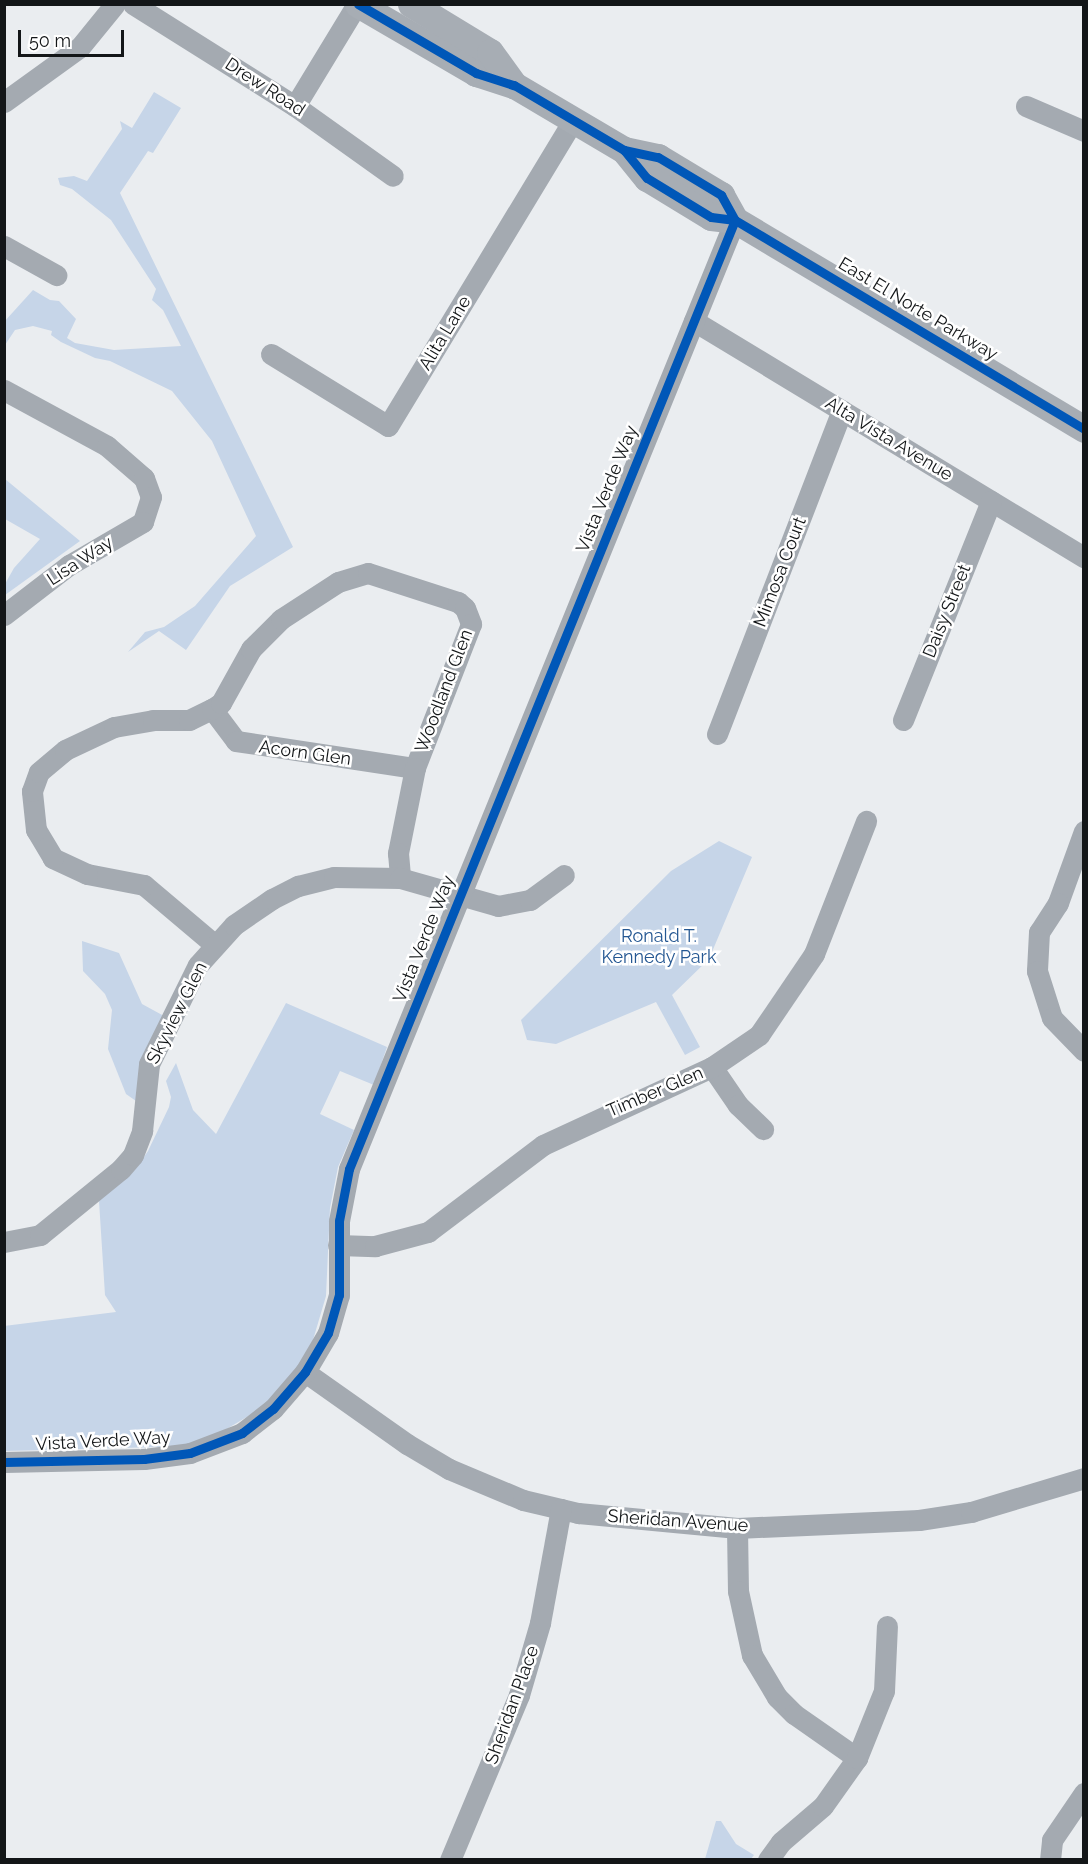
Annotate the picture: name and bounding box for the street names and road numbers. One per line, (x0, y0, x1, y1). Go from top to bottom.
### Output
street label: Drew Road (221, 53, 309, 121)
street label: East El Norte Parkway (834, 253, 1002, 365)
street label: Alita Lane (414, 292, 476, 374)
street label: Alta Vista Avenue (821, 392, 957, 486)
street label: Vista Verde Way (571, 422, 643, 556)
street label: Mimosa Court (749, 514, 811, 630)
street label: Lisa Way (43, 532, 117, 590)
street label: Daisy Street (918, 561, 976, 661)
street label: Woodland Glen (411, 626, 477, 756)
street label: Acorn Glen (258, 736, 352, 770)
street label: Vista Verde Way (388, 872, 460, 1006)
street label: Skyview Glen (142, 958, 212, 1068)
street label: Timber Glen (603, 1062, 707, 1122)
street label: Vista Verde Way (34, 1427, 172, 1455)
street label: Sheridan Avenue (607, 1505, 749, 1537)
street label: Sheridan Place (481, 1643, 543, 1767)

